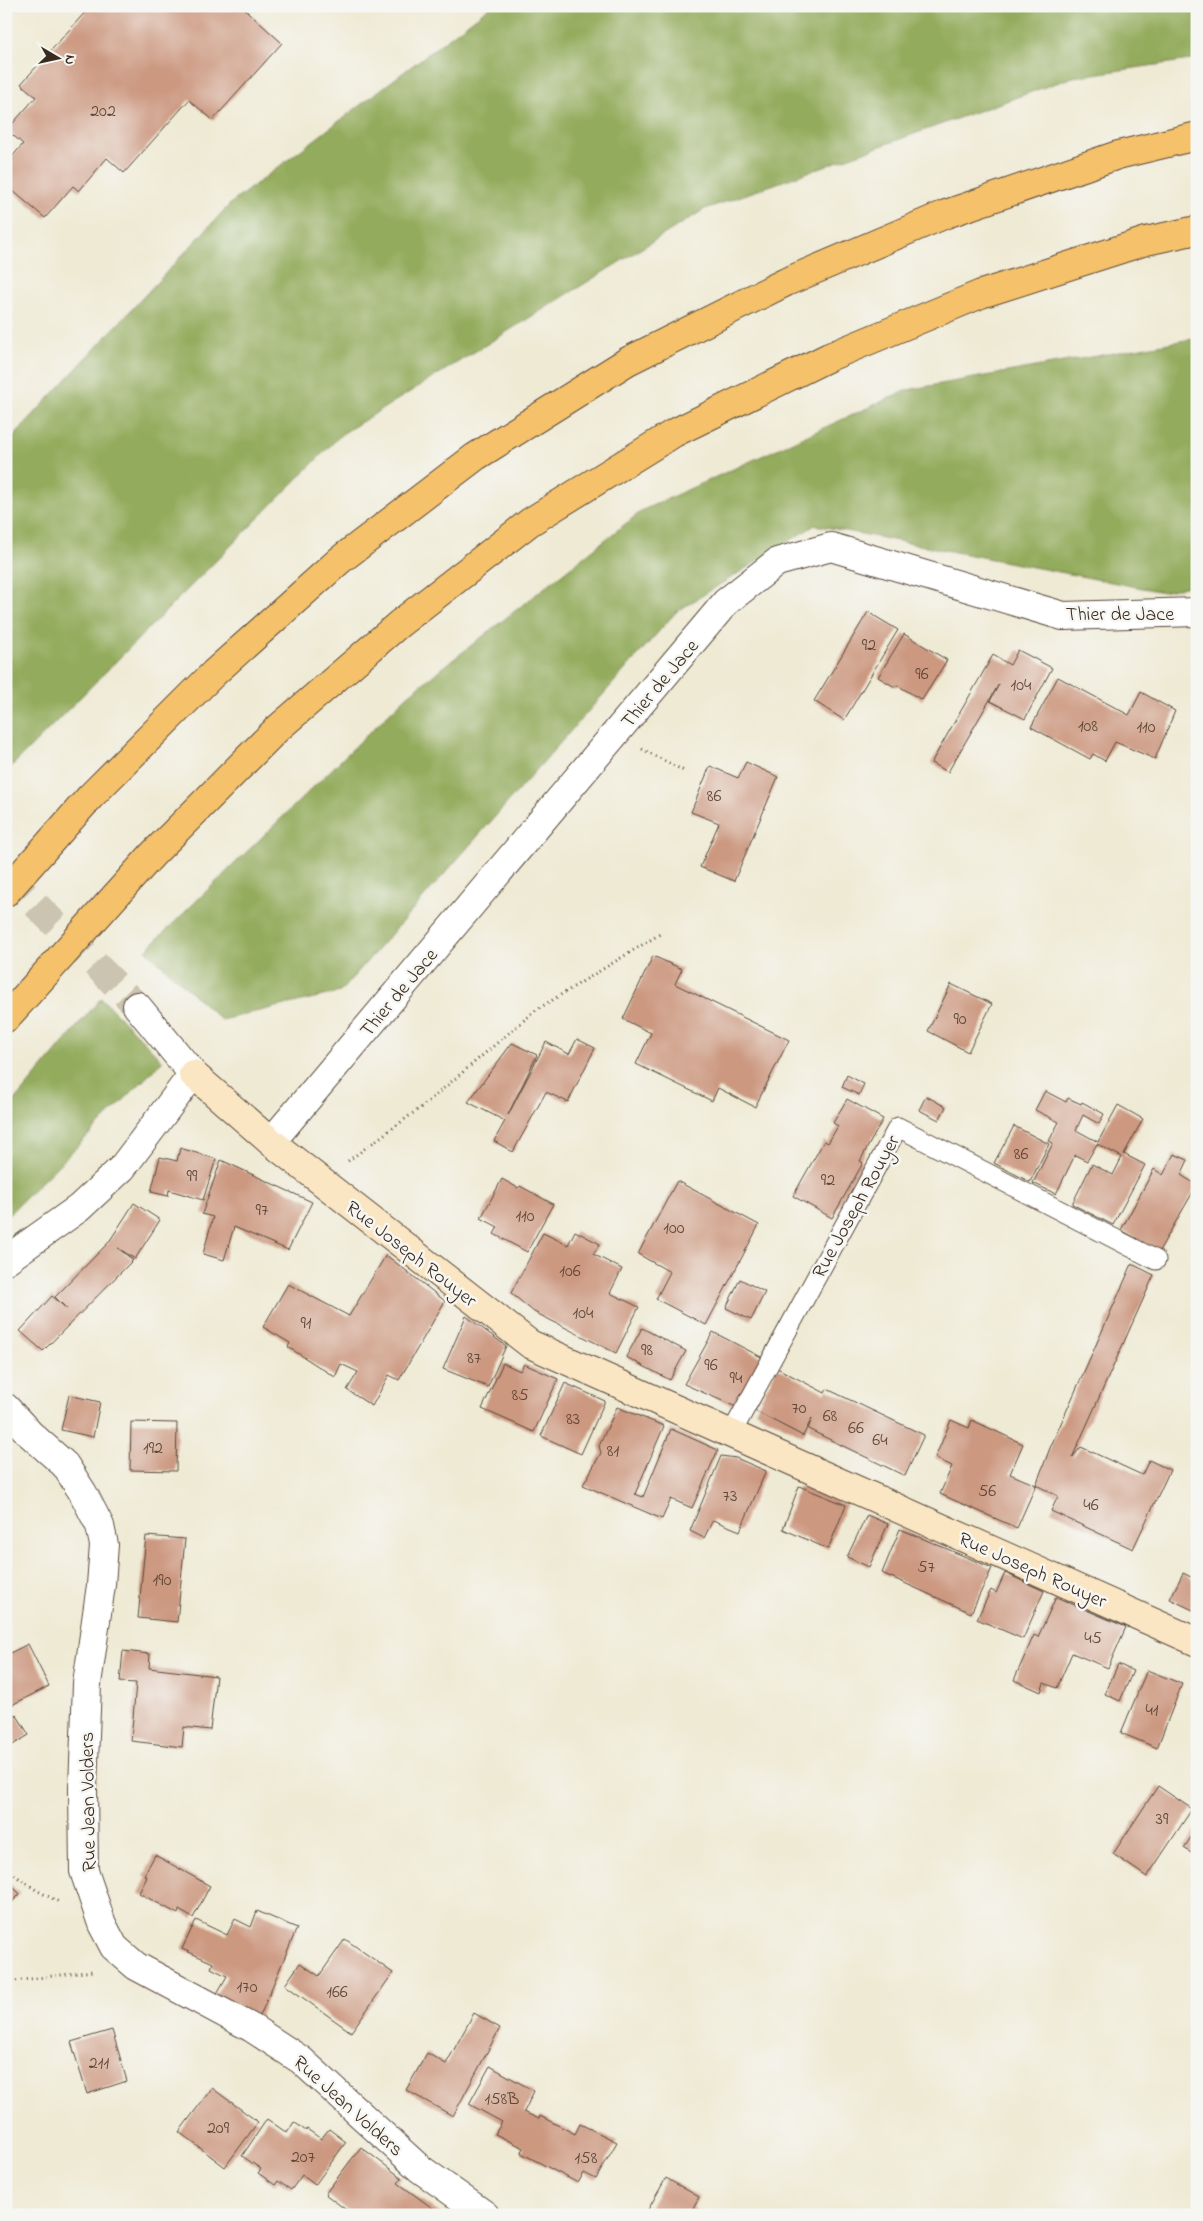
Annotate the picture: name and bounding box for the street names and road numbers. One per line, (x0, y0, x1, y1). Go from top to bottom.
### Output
street label: Thier de Jace (1066, 601, 1174, 630)
street label: Thier de Jace (615, 634, 707, 735)
street label: Thier de Jace (354, 943, 446, 1044)
street label: Rue Joseph Rouyer (806, 1130, 909, 1284)
street label: Rue Joseph Rouyer (339, 1194, 483, 1316)
street label: Rue Joseph Rouyer (953, 1526, 1112, 1617)
street label: Rue Jean Volders (74, 1732, 105, 1872)
street label: Rue Jean Volders (286, 2049, 409, 2164)

